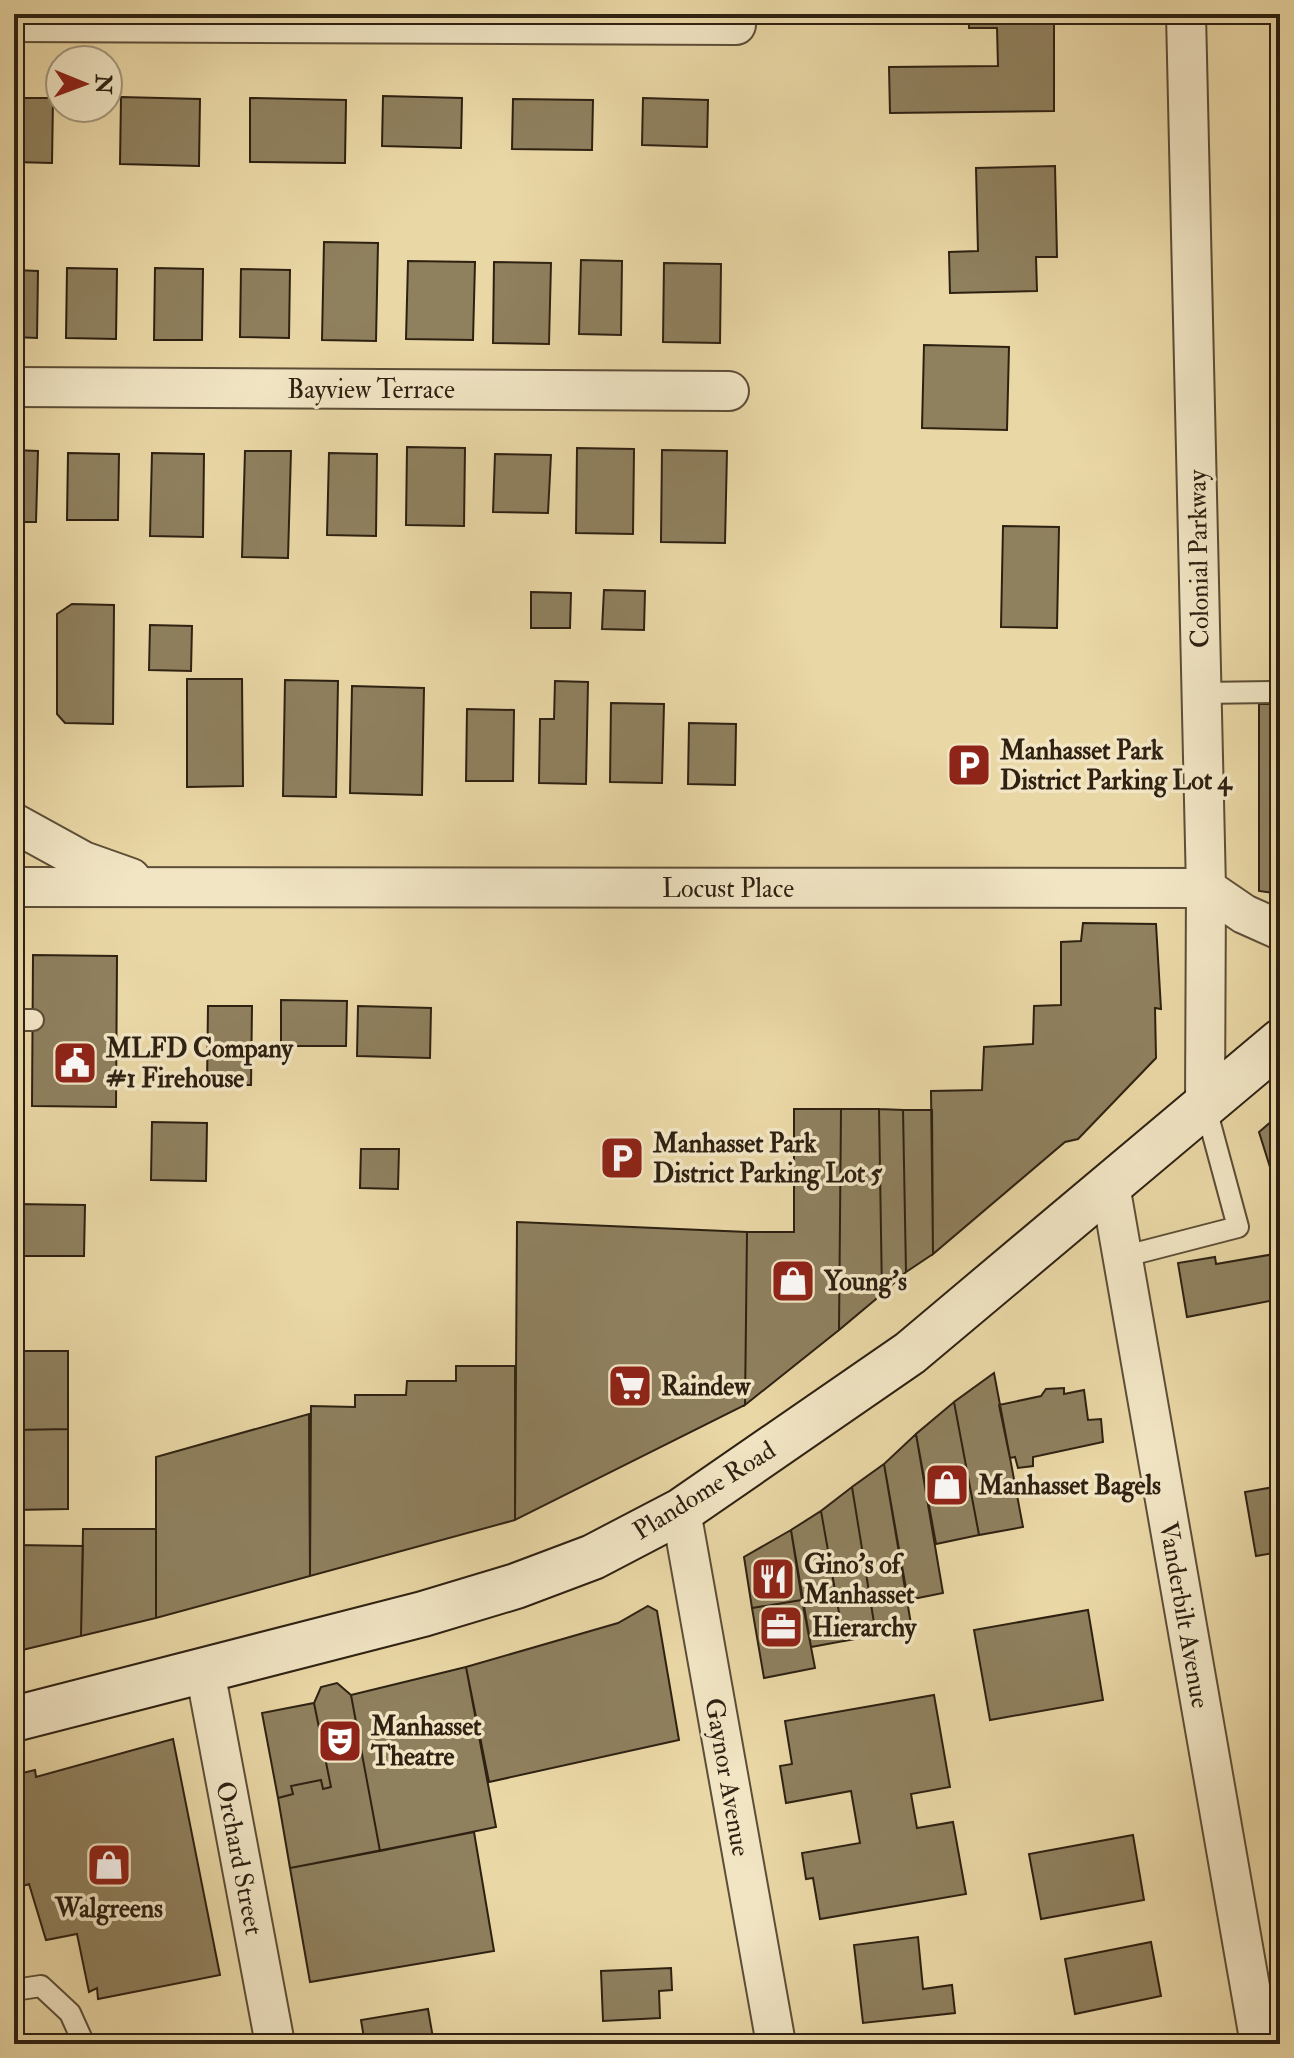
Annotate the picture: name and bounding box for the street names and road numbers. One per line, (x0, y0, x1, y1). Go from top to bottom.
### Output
street label: Bayview Terrace (287, 374, 455, 406)
street label: Colonial Parkway (1181, 469, 1217, 649)
street label: Locust Place (662, 873, 794, 905)
street label: Plandome Road (627, 1434, 782, 1547)
street label: Vanderbilt Avenue (1152, 1519, 1216, 1711)
street label: Gaynor Avenue (697, 1696, 757, 1859)
street label: Orchard Street (208, 1779, 270, 1938)

